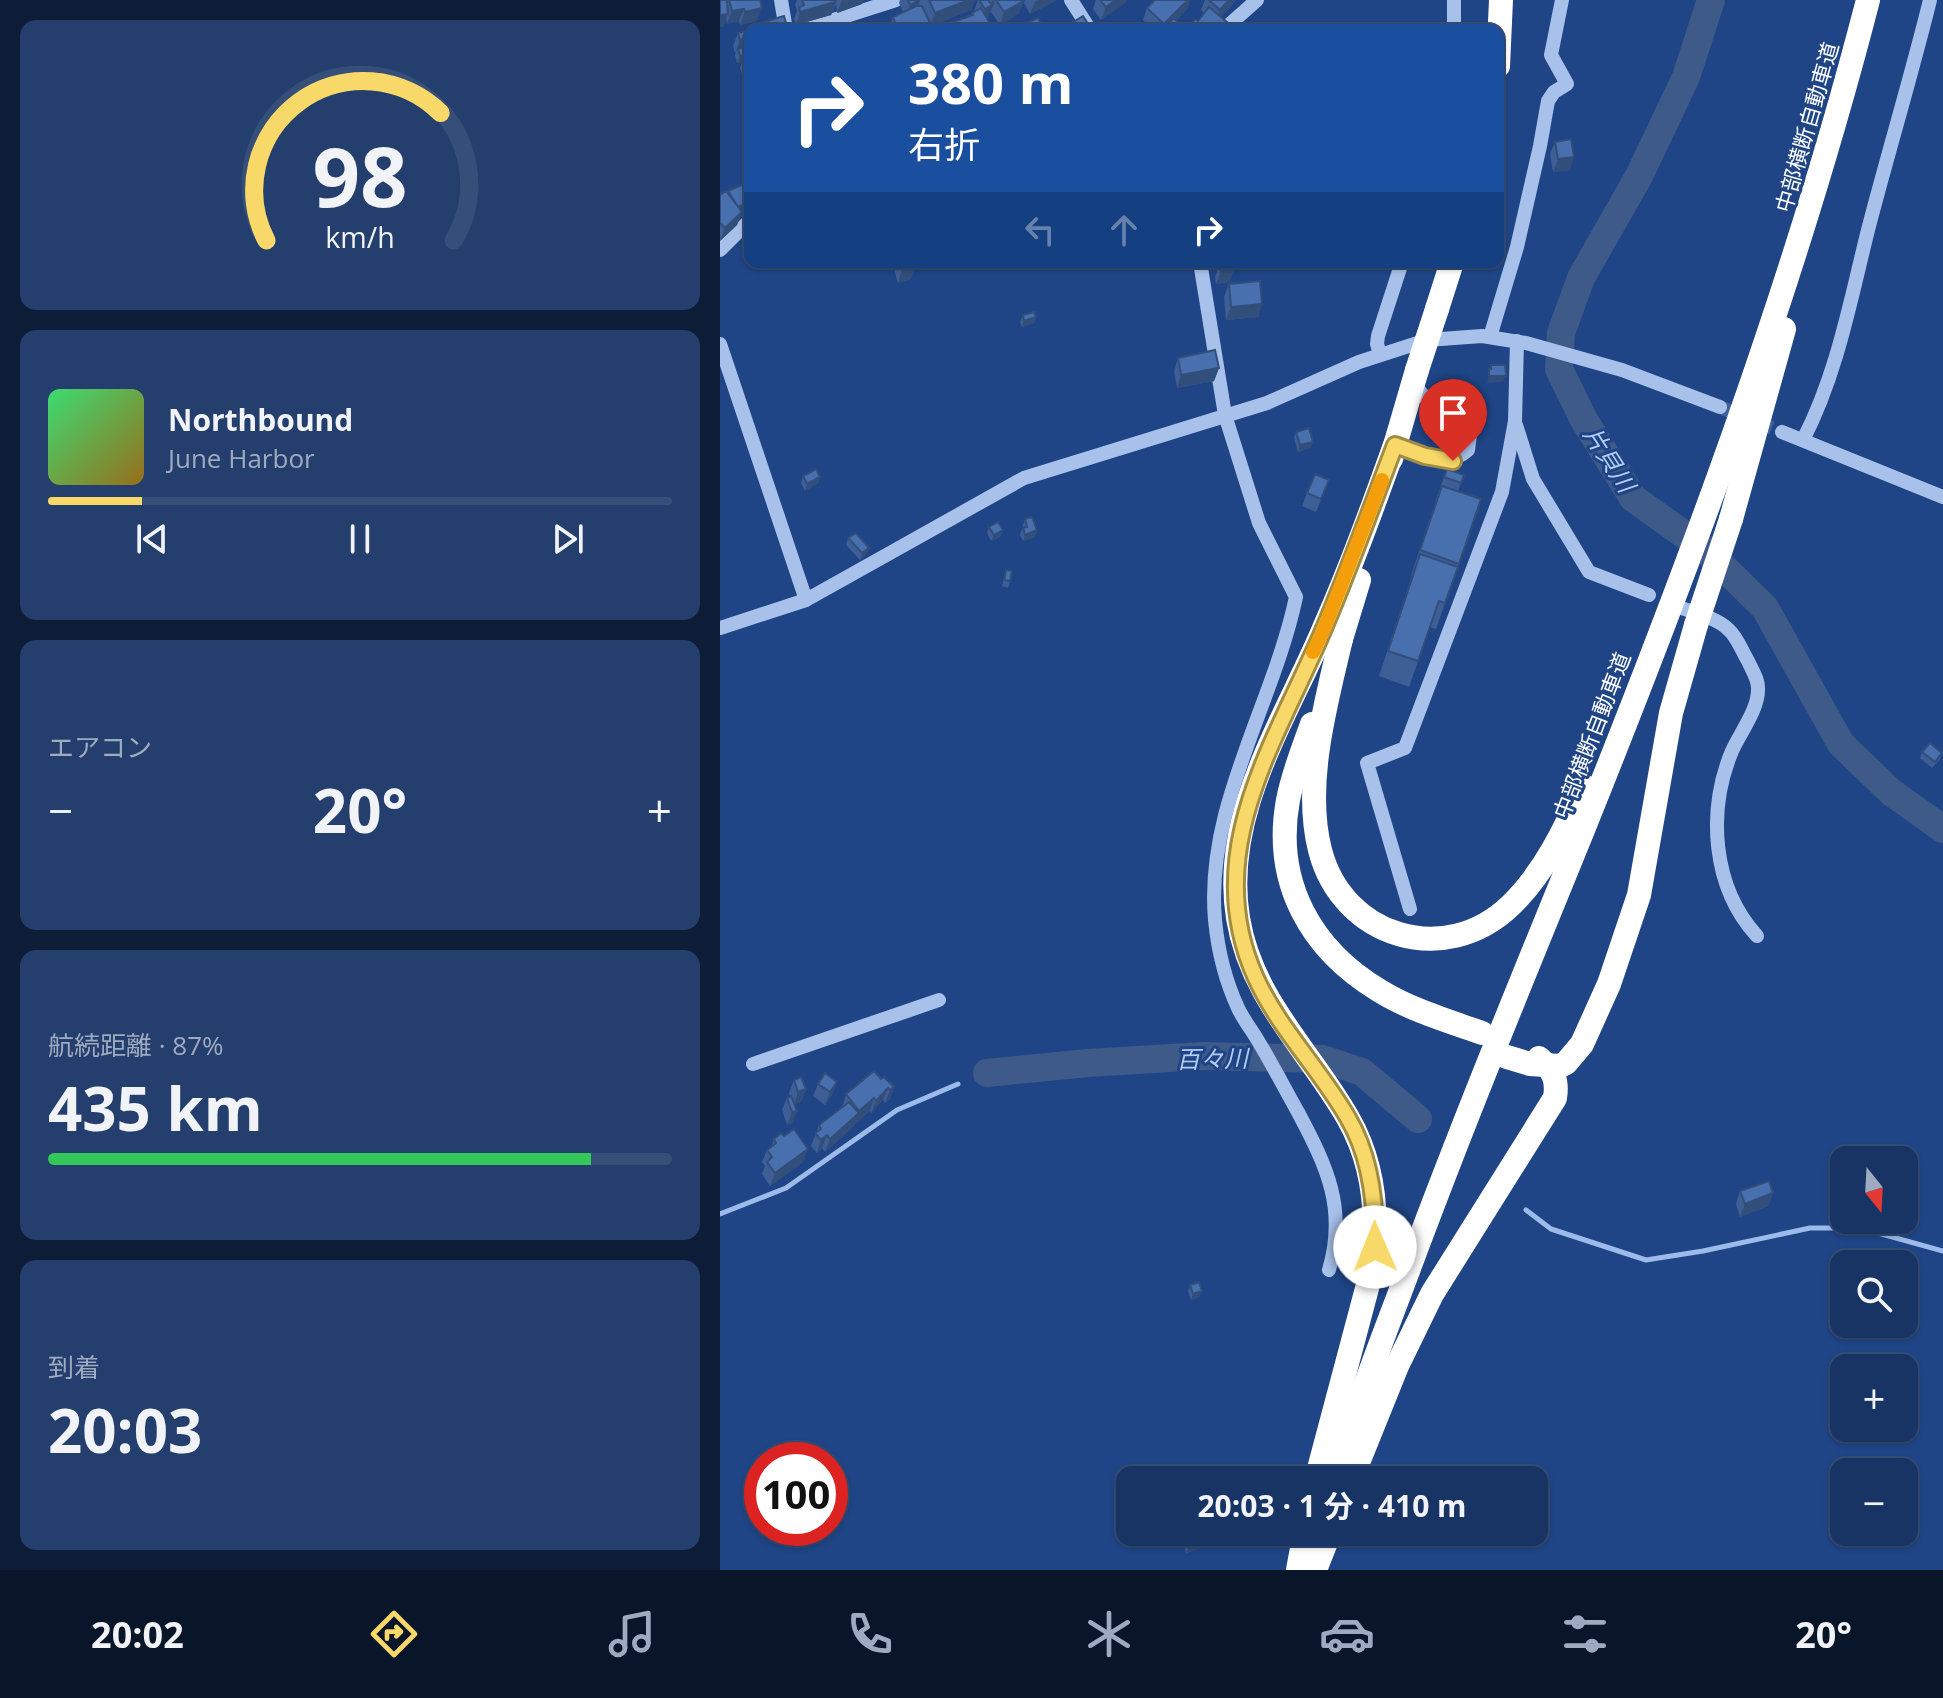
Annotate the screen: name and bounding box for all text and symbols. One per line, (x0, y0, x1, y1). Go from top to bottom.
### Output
street label: 中部横断自動車道 (1767, 38, 1845, 216)
text: 380 m (908, 44, 1074, 120)
icon: right (776, 56, 880, 160)
text: 98 (312, 118, 408, 231)
text: 右折 (908, 120, 980, 169)
icon: left (1018, 208, 1062, 252)
icon: ahead (1102, 208, 1146, 252)
icon: right (1186, 208, 1230, 252)
text: km/h (325, 217, 395, 256)
pin (1419, 379, 1487, 461)
icon: arrive (1431, 391, 1475, 435)
text: Northbound (168, 399, 353, 440)
water label: 片貝川 (1577, 420, 1645, 501)
text: June Harbor (168, 440, 315, 476)
icon: previous (130, 517, 174, 561)
icon: pause (338, 517, 382, 561)
icon: next (546, 517, 590, 561)
street label: 中部横断自動車道 (1545, 647, 1637, 823)
text: エアコン (48, 729, 152, 765)
text: 20° (313, 769, 407, 851)
text: − (48, 780, 73, 840)
text: + (647, 780, 672, 840)
text: 航続距離 · 87% (48, 1027, 224, 1063)
water label: 百々川 (1176, 1041, 1251, 1075)
text: 435 km (48, 1067, 263, 1149)
north arrow (1830, 1146, 1918, 1234)
map controls (1830, 1146, 1918, 1546)
position arrow (1333, 1205, 1417, 1289)
button: search (1830, 1250, 1918, 1338)
text: 到着 (48, 1349, 100, 1385)
button: + (1830, 1354, 1918, 1442)
text: 20:03 (48, 1389, 202, 1471)
speed limit sign: 100 (744, 1442, 848, 1546)
button: − (1830, 1458, 1918, 1546)
text: 20:03 · 1 分 · 410 m (1197, 1485, 1467, 1526)
icon: directions (366, 1606, 422, 1662)
icon: music (604, 1606, 660, 1662)
icon: phone (842, 1606, 898, 1662)
icon: climate (1081, 1606, 1137, 1662)
icon: car (1319, 1606, 1375, 1662)
icon: filters (1557, 1606, 1613, 1662)
text: 20:02 (91, 1610, 184, 1659)
text: 20° (1795, 1610, 1852, 1659)

